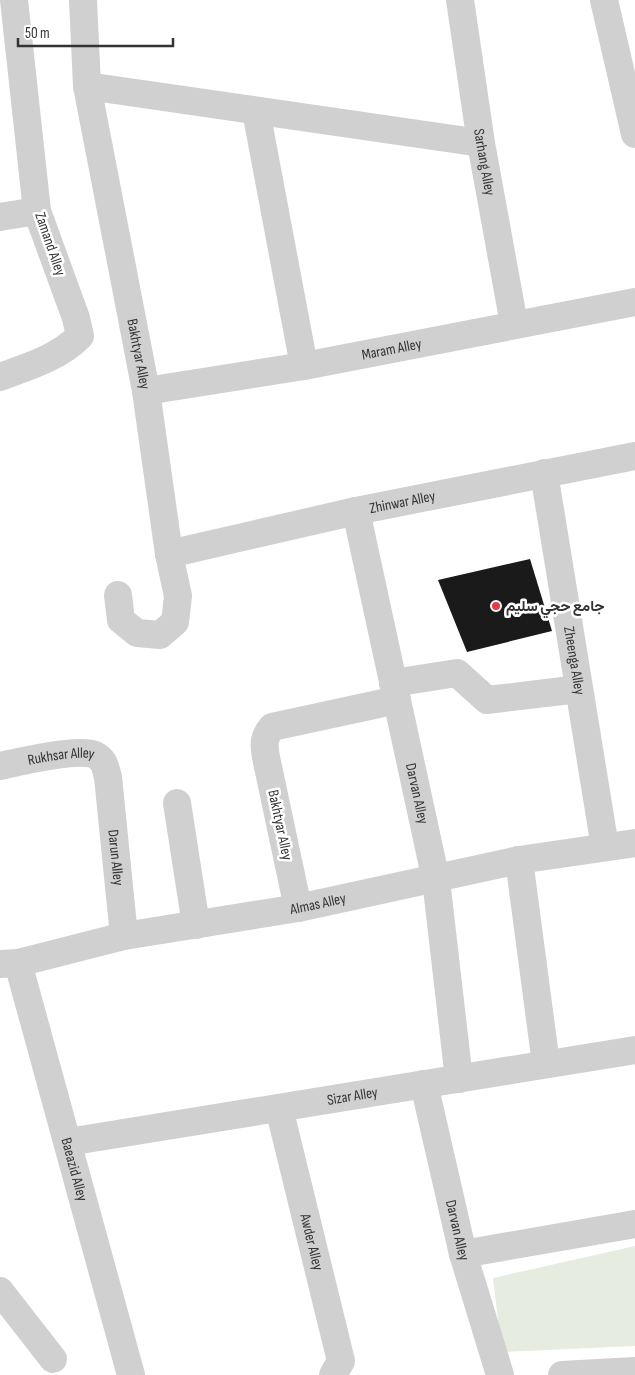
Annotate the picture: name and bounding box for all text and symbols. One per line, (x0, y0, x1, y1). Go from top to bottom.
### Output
scale bar (18, 15, 172, 47)
text: 50 m (25, 24, 50, 43)
street label: Sarhang Alley (470, 127, 500, 197)
street label: Zamand Alley (30, 210, 70, 279)
street label: Bakhtyar Alley (123, 317, 155, 391)
street label: Maram Alley (360, 334, 423, 364)
street label: Zhinwar Alley (368, 486, 437, 518)
place label: جامع حجي سليم (506, 597, 604, 619)
marker: جامع حجي سليم (490, 600, 502, 612)
street label: Zheenga Alley (560, 625, 590, 696)
street label: Rukhsar Alley (26, 743, 97, 769)
street label: Darvan Alley (401, 761, 433, 826)
street label: Bakhtyar Alley (263, 788, 297, 862)
street label: Darun Alley (104, 828, 128, 887)
street label: Almas Alley (288, 888, 348, 919)
street label: Sizar Alley (326, 1082, 379, 1109)
street label: Baeazid Alley (57, 1135, 92, 1203)
street label: Darvan Alley (441, 1198, 474, 1263)
street label: Awder Alley (296, 1211, 328, 1272)

